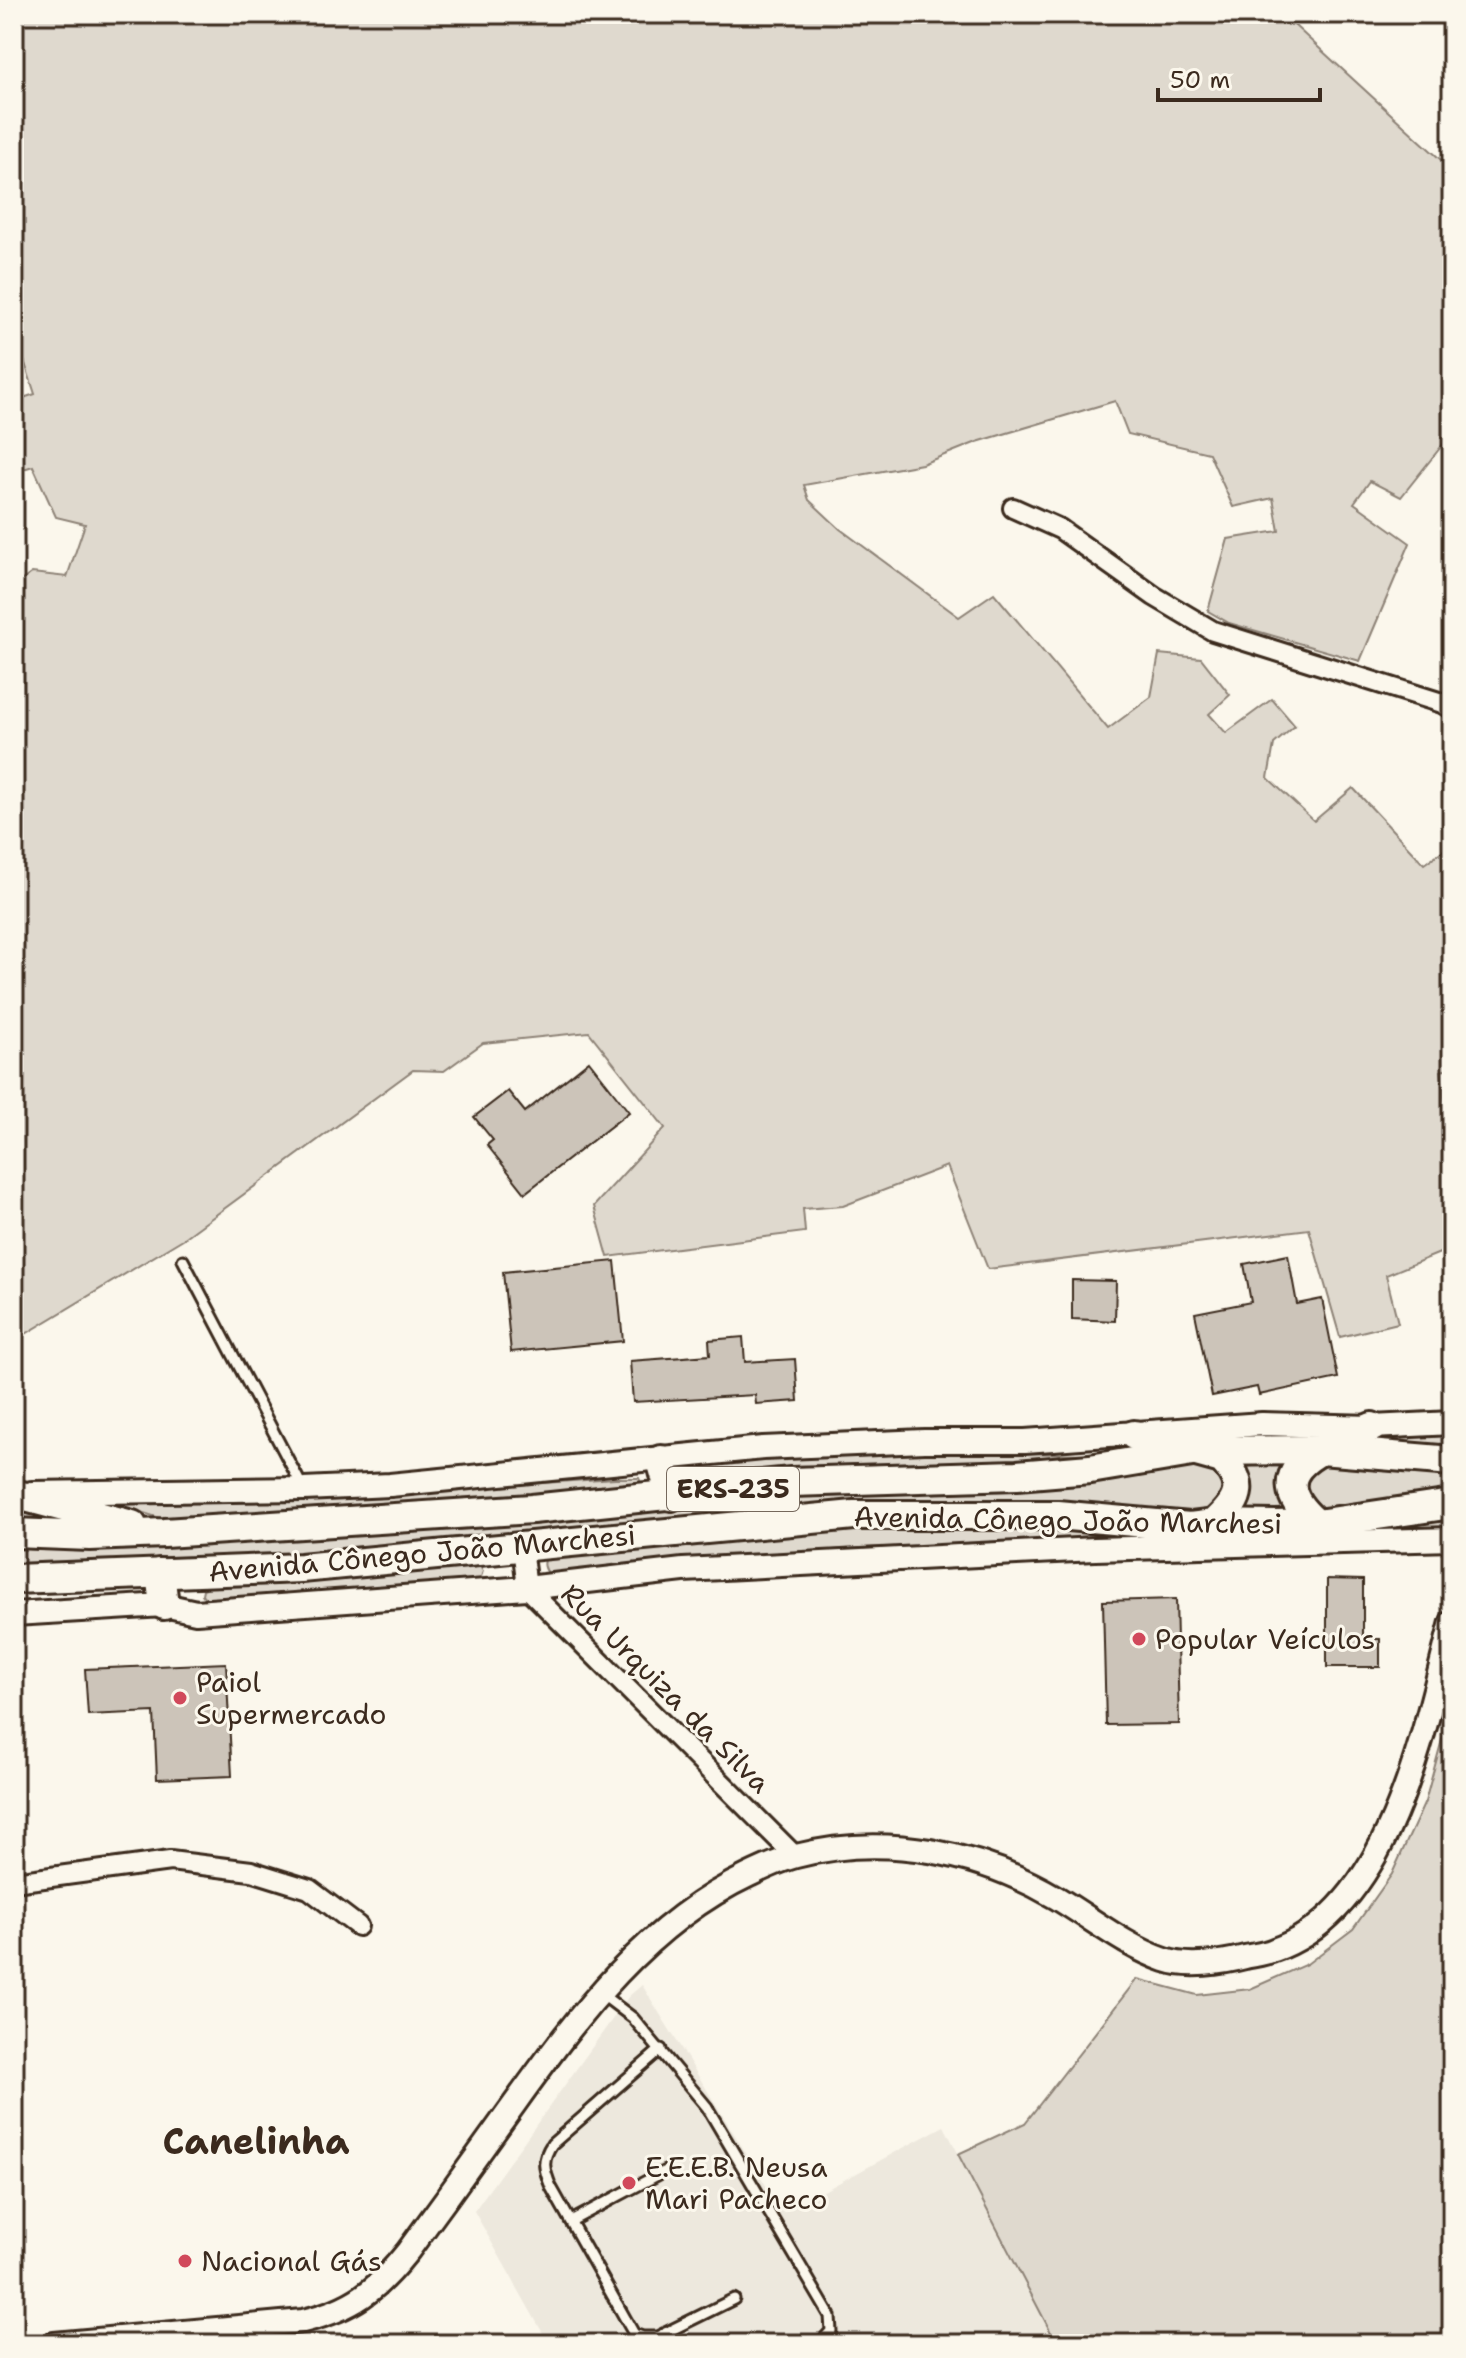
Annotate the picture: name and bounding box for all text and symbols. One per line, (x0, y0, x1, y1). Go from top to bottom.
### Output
scale bar (1158, 52, 1320, 102)
text: 50 m (1170, 64, 1230, 96)
road number: ERS-235 (667, 1467, 799, 1511)
street label: Avenida Cônego João Marchesi (853, 1497, 1283, 1543)
street label: Avenida Cônego João Marchesi (207, 1515, 637, 1591)
street label: Rua Urquiza da Silva (553, 1575, 779, 1801)
place label: Popular Veículos (1155, 1620, 1375, 1658)
marker: Popular Veículos (1130, 1630, 1148, 1648)
place label: Paiol Supermercado (196, 1663, 386, 1733)
marker: Paiol Supermercado (171, 1689, 189, 1707)
district label: Canelinha (162, 2117, 350, 2166)
place label: E.E.E.B. Neusa Mari Pacheco (645, 2148, 828, 2218)
marker: E.E.E.B. Neusa Mari Pacheco (620, 2174, 638, 2192)
place label: Nacional Gás (201, 2242, 382, 2280)
marker: Nacional Gás (176, 2252, 194, 2270)

